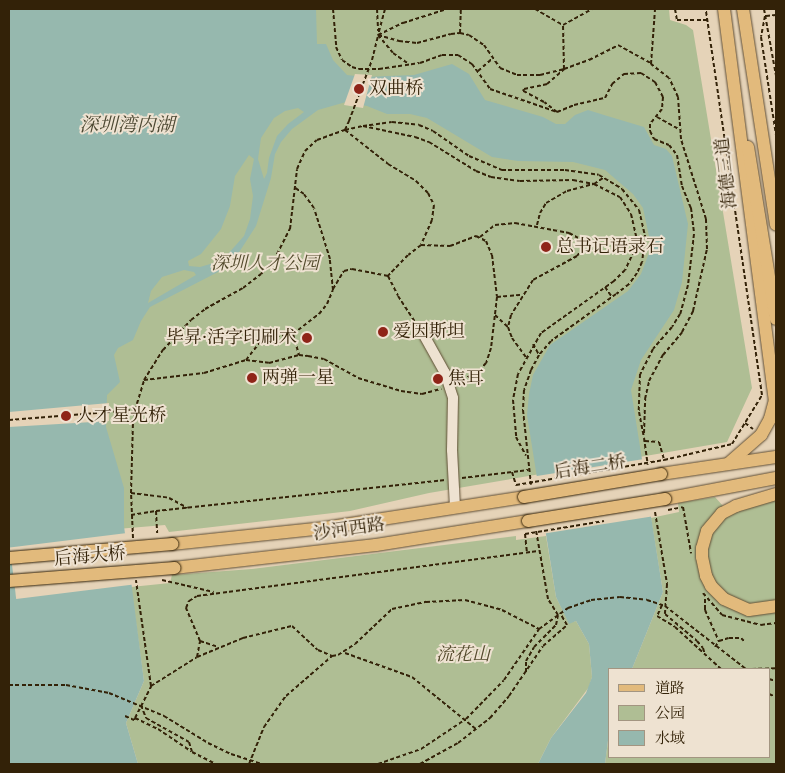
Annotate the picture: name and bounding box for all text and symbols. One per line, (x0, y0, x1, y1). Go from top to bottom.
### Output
place label: 双曲桥 (369, 78, 423, 100)
marker: 双曲桥 (353, 83, 365, 95)
water label: 深圳湾内湖 (80, 116, 174, 138)
street label: 海德三道 (712, 136, 742, 210)
place label: 总书记语录石 (556, 236, 664, 258)
marker: 总书记语录石 (540, 241, 552, 253)
park label: 深圳人才公园 (211, 253, 319, 275)
place label: 爱因斯坦 (393, 321, 465, 343)
marker: 爱因斯坦 (377, 326, 389, 338)
place label: 毕昇·活字印刷术 (166, 327, 297, 349)
marker: 毕昇·活字印刷术 (301, 332, 313, 344)
place label: 两弹一星 (262, 367, 334, 389)
place label: 焦耳 (448, 368, 484, 390)
marker: 两弹一星 (246, 372, 258, 384)
marker: 焦耳 (432, 373, 444, 385)
place label: 人才星光桥 (76, 405, 166, 427)
marker: 人才星光桥 (60, 410, 72, 422)
street label: 后海二桥 (553, 452, 627, 484)
street label: 沙河西路 (312, 514, 386, 546)
street label: 后海大桥 (53, 543, 127, 571)
park label: 流花山 (436, 644, 490, 666)
legend (608, 668, 770, 758)
text: 道路 (655, 682, 685, 697)
text: 公园 (655, 707, 685, 722)
text: 水域 (655, 732, 685, 747)

